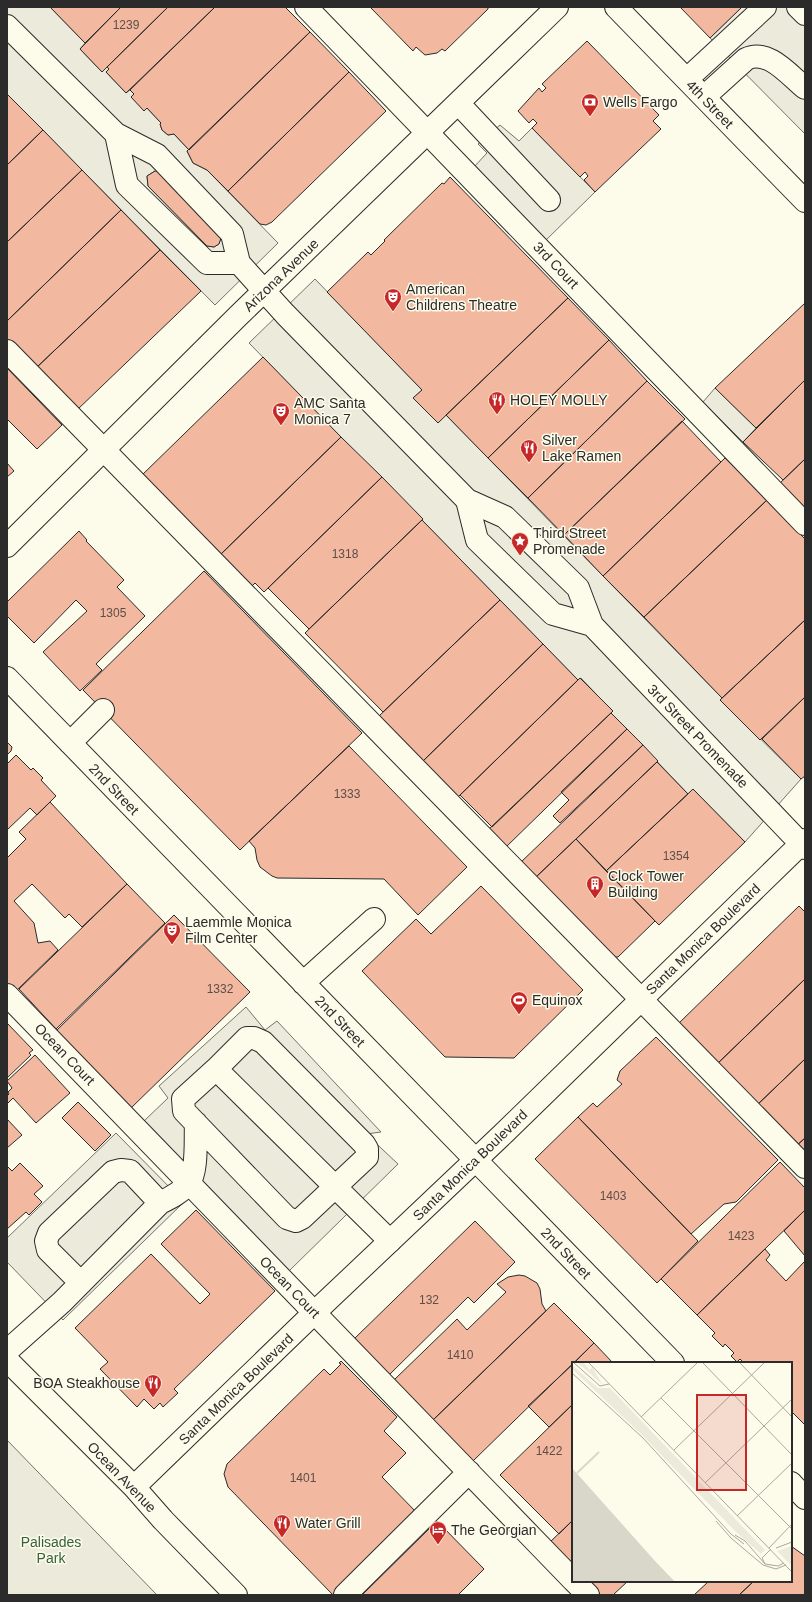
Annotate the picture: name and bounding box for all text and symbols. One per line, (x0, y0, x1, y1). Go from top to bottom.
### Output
house number: 1239 (113, 18, 140, 32)
street label: 4th Street (683, 77, 737, 131)
bank icon: Wells Fargo (580, 92, 600, 117)
place label: Wells Fargo (603, 94, 678, 110)
street label: Arizona Avenue (240, 235, 322, 315)
street label: 3rd Court (530, 238, 582, 292)
place label: American Childrens Theatre (406, 281, 517, 313)
theatre icon: American Childrens Theatre (383, 287, 403, 312)
restaurant icon: HOLEY MOLLY (487, 390, 507, 415)
place label: HOLEY MOLLY (510, 392, 608, 408)
place label: AMC Santa Monica 7 (294, 395, 366, 427)
theatre icon: AMC Santa Monica 7 (271, 401, 291, 426)
place label: Silver Lake Ramen (542, 432, 621, 464)
restaurant icon: Silver Lake Ramen (519, 438, 539, 463)
place label: Third Street Promenade (533, 525, 606, 557)
place icon: Third Street Promenade (510, 531, 530, 556)
house number: 1318 (332, 547, 359, 561)
house number: 1305 (100, 606, 127, 620)
street label: 3rd Street Promenade (644, 681, 752, 791)
street label: 2nd Street (86, 760, 142, 818)
house number: 1333 (334, 787, 361, 801)
house number: 1354 (663, 849, 690, 863)
place label: Clock Tower Building (608, 868, 684, 900)
building icon: Clock Tower Building (585, 874, 605, 899)
street label: Santa Monica Boulevard (643, 880, 763, 998)
place label: Laemmle Monica Film Center (185, 914, 292, 946)
theatre icon: Laemmle Monica Film Center (162, 920, 182, 945)
house number: 1332 (207, 982, 234, 996)
sports icon: Equinox (509, 990, 529, 1015)
street label: 2nd Street (312, 992, 368, 1050)
place label: Equinox (532, 992, 583, 1008)
street label: Ocean Court (32, 1020, 98, 1088)
street label: Santa Monica Boulevard (410, 1106, 530, 1224)
house number: 1403 (600, 1189, 627, 1203)
street label: 2nd Street (538, 1224, 594, 1282)
house number: 1423 (728, 1229, 755, 1243)
street label: Ocean Court (257, 1253, 323, 1321)
house number: 132 (419, 1293, 439, 1307)
street label: Santa Monica Boulevard (176, 1330, 296, 1448)
house number: 1410 (447, 1348, 474, 1362)
inset map (572, 1362, 792, 1582)
restaurant icon: BOA Steakhouse (143, 1373, 163, 1398)
place label: BOA Steakhouse (33, 1375, 140, 1391)
street label: Ocean Avenue (84, 1438, 160, 1516)
house number: 1422 (536, 1444, 563, 1458)
house number: 1401 (290, 1471, 317, 1485)
restaurant icon: Water Grill (272, 1513, 292, 1538)
place label: Water Grill (295, 1515, 361, 1531)
hotel icon: The Georgian (428, 1520, 448, 1545)
place label: The Georgian (451, 1522, 537, 1538)
park label: Palisades Park (21, 1534, 81, 1566)

